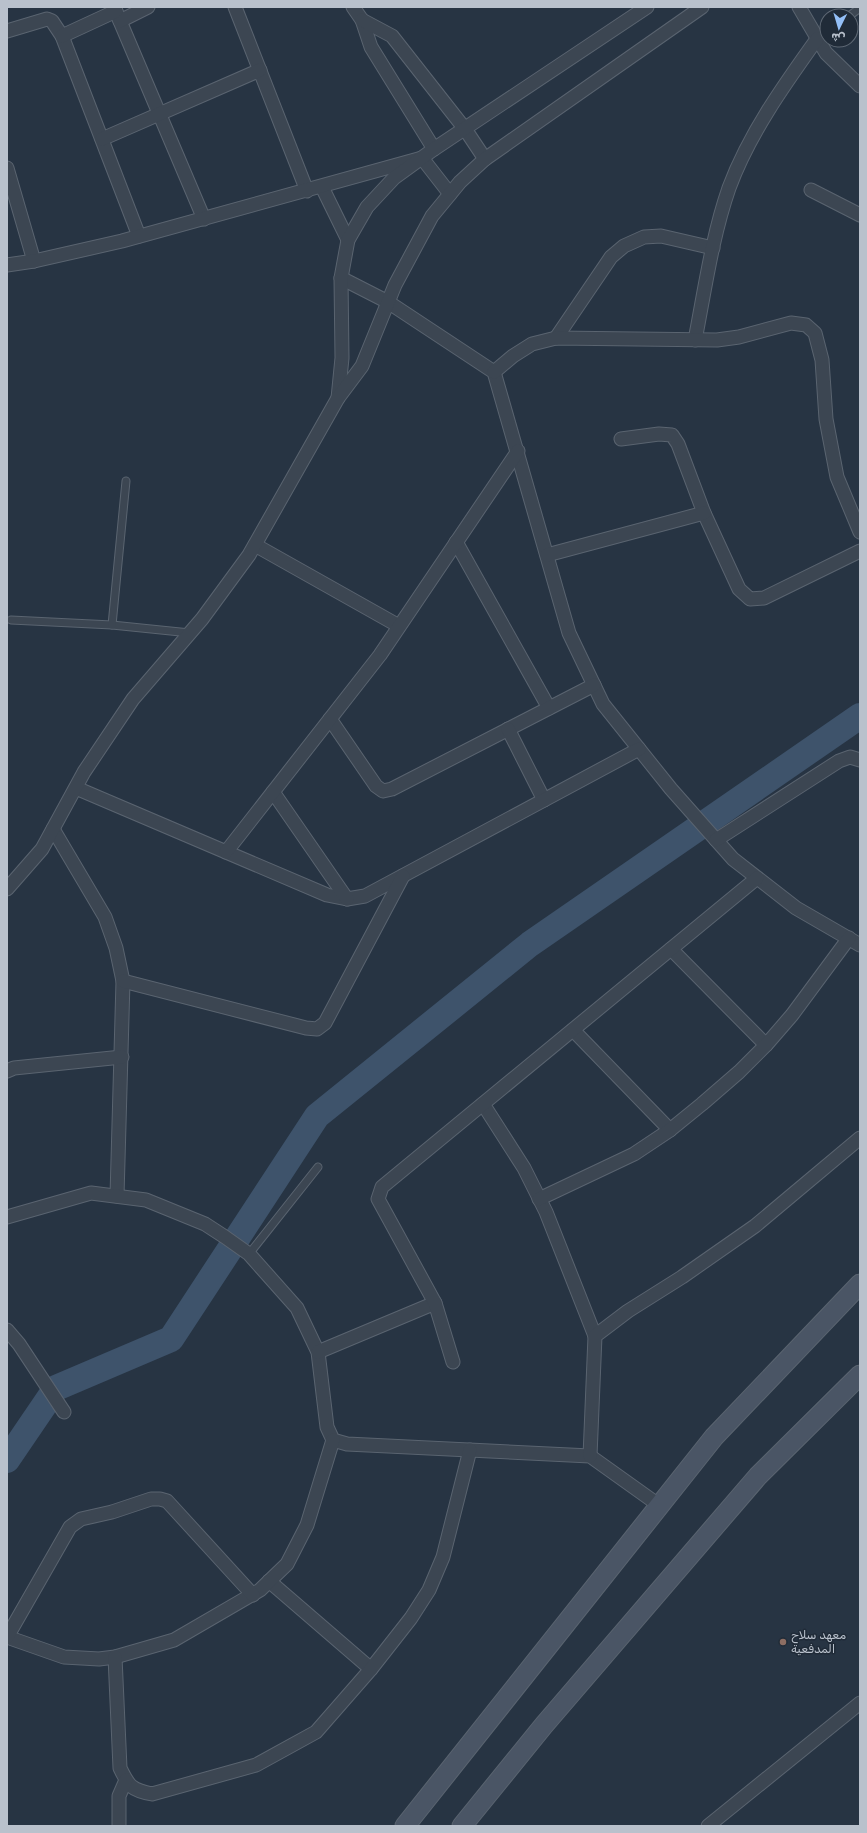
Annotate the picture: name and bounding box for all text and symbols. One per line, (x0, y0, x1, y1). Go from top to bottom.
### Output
north arrow (819, 8, 859, 48)
text: ش (831, 30, 846, 45)
place label: معهد سلاح المدفعية (791, 1628, 846, 1656)
marker: معهد سلاح المدفعية (778, 1637, 788, 1647)

